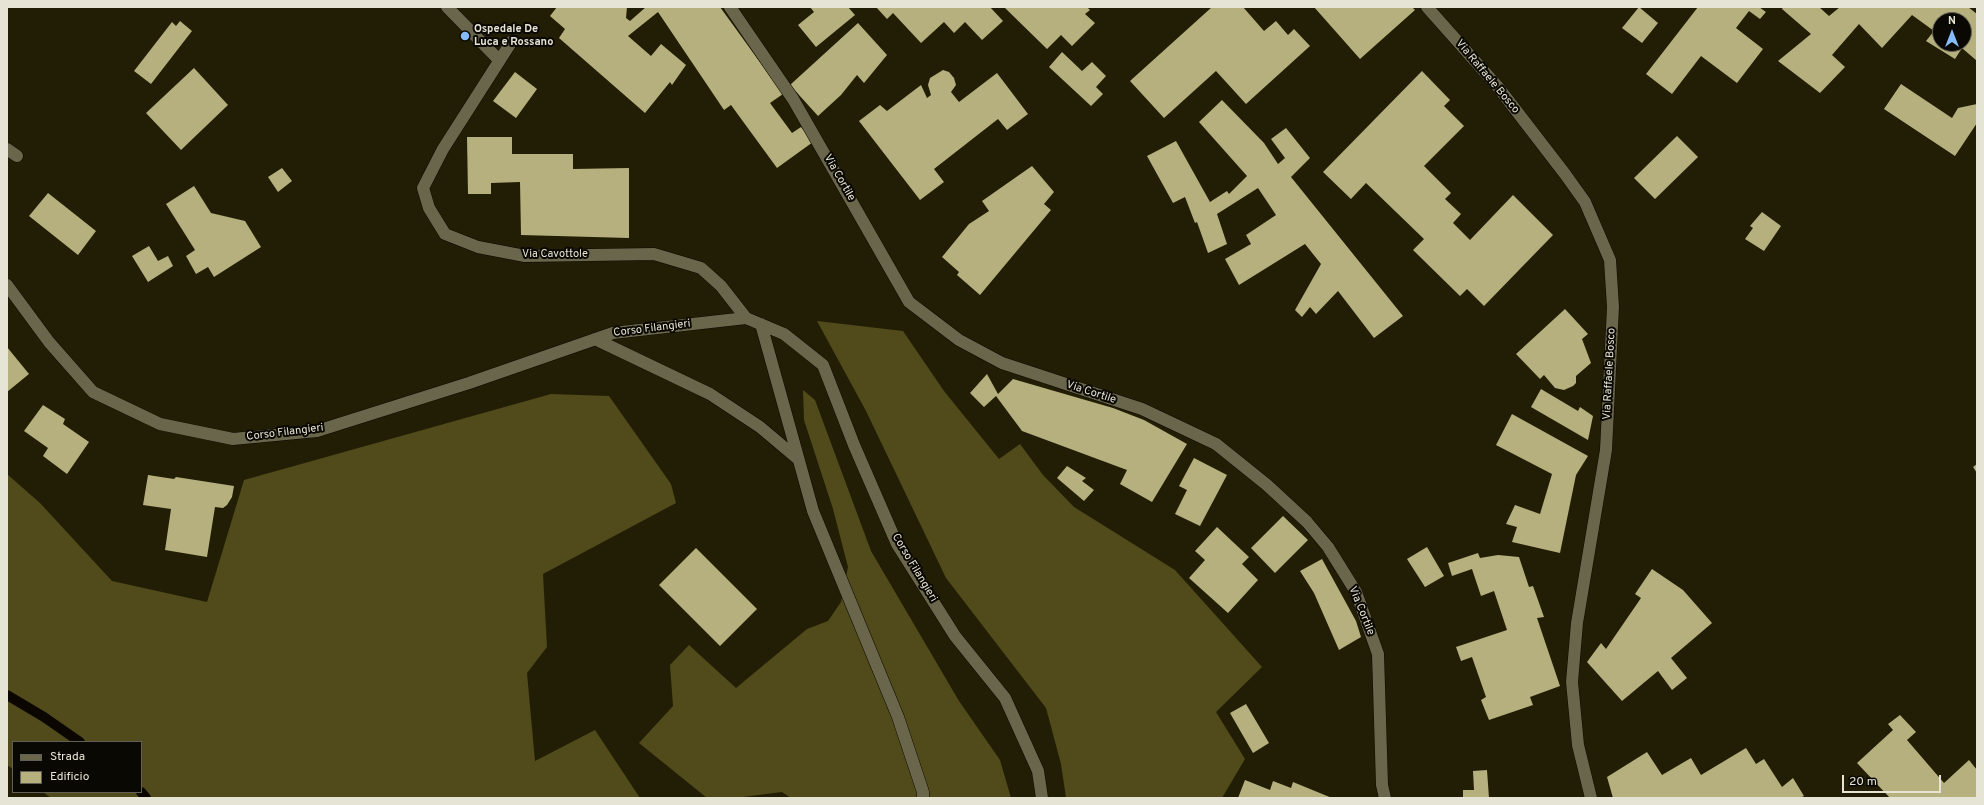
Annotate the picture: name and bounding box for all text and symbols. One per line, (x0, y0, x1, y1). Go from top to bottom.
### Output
north arrow (1932, 12, 1972, 52)
text: N (1948, 14, 1956, 28)
place label: Ospedale De Luca e Rossano (474, 23, 553, 49)
marker: Ospedale De Luca e Rossano (459, 30, 471, 42)
street label: Via Raffaele Bosco (1452, 37, 1522, 117)
street label: Via Cortile (820, 152, 858, 204)
street label: Via Cavottole (522, 248, 588, 262)
street label: Corso Filangieri (613, 318, 691, 340)
street label: Via Raffaele Bosco (1601, 328, 1619, 420)
street label: Via Cortile (1064, 379, 1118, 407)
street label: Corso Filangieri (246, 422, 324, 444)
street label: Corso Filangieri (888, 531, 940, 605)
street label: Via Cortile (1345, 585, 1377, 637)
legend (12, 741, 142, 793)
text: Strada (50, 749, 85, 765)
scale bar (1844, 767, 1943, 793)
text: Edificio (50, 769, 89, 785)
text: 20 m (1849, 774, 1877, 790)

